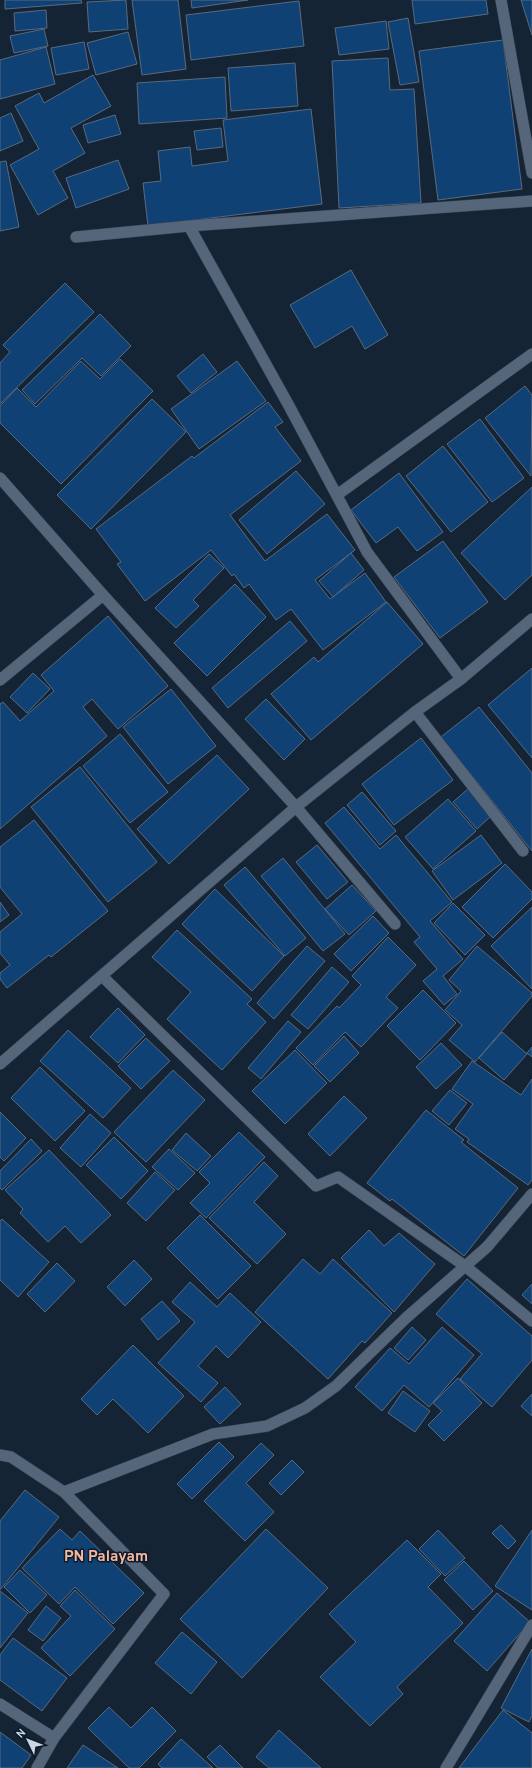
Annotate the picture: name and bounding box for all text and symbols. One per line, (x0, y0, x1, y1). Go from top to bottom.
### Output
district label: PN Palayam (64, 1548, 148, 1567)
north arrow (8, 1720, 48, 1760)
text: N (14, 1726, 29, 1742)

